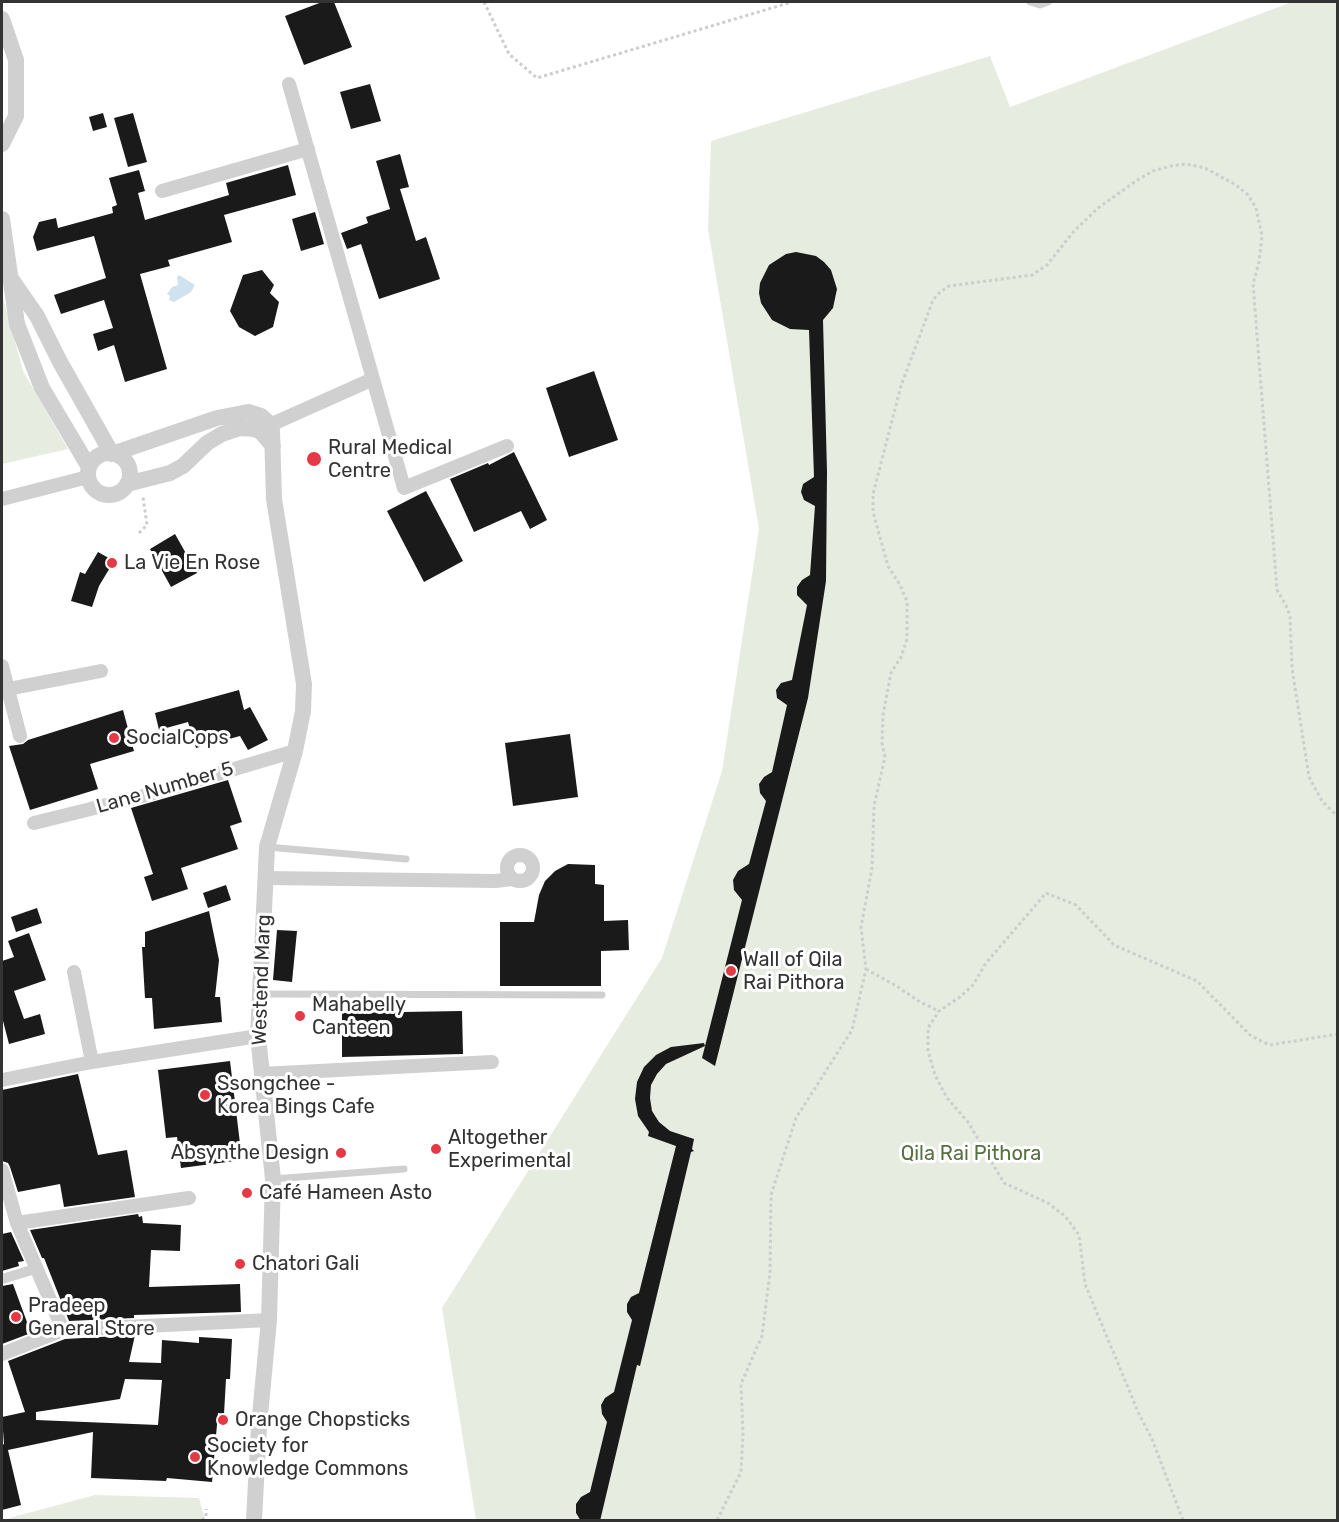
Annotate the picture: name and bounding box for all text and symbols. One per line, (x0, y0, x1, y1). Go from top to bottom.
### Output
place label: Rural Medical Centre (328, 436, 452, 483)
marker: Rural Medical Centre (305, 450, 323, 468)
place label: La Vie En Rose (124, 551, 260, 575)
marker: La Vie En Rose (105, 556, 119, 570)
place label: SocialCops (126, 726, 229, 750)
marker: SocialCops (107, 731, 121, 745)
street label: Lane Number 5 (94, 757, 236, 819)
street label: Westend Marg (248, 914, 276, 1046)
place label: Wall of Qila Rai Pithora (743, 948, 845, 995)
marker: Wall of Qila Rai Pithora (724, 964, 738, 978)
place label: Mahabelly Canteen (312, 993, 406, 1040)
marker: Mahabelly Canteen (293, 1009, 307, 1023)
place label: Ssongchee - Korea Bings Cafe (217, 1072, 375, 1119)
marker: Ssongchee - Korea Bings Cafe (198, 1088, 212, 1102)
place label: Altogether Experimental (448, 1126, 571, 1173)
place label: Absynthe Design (171, 1141, 329, 1165)
marker: Altogether Experimental (429, 1142, 443, 1156)
park label: Qila Rai Pithora (901, 1142, 1041, 1166)
marker: Absynthe Design (334, 1146, 348, 1160)
place label: Café Hameen Asto (259, 1181, 432, 1205)
marker: Café Hameen Asto (240, 1186, 254, 1200)
place label: Chatori Gali (252, 1252, 359, 1276)
marker: Chatori Gali (233, 1257, 247, 1271)
place label: Pradeep General Store (28, 1294, 155, 1341)
marker: Pradeep General Store (9, 1310, 23, 1324)
place label: Orange Chopsticks (235, 1408, 410, 1432)
marker: Orange Chopsticks (216, 1413, 230, 1427)
place label: Society for Knowledge Commons (207, 1434, 409, 1481)
marker: Society for Knowledge Commons (188, 1450, 202, 1464)

